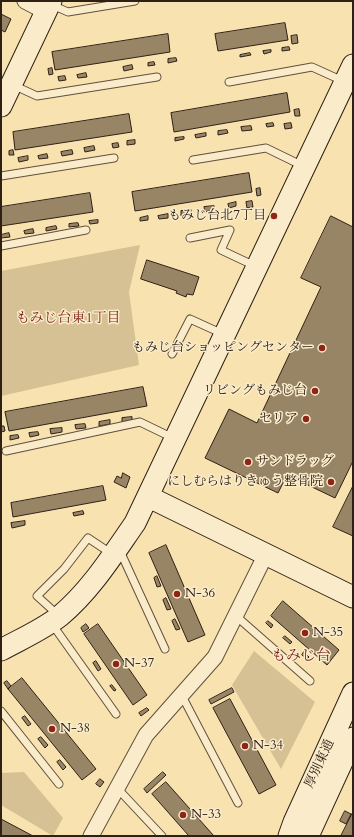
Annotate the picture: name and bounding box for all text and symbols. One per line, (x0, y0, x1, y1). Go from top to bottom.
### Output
place label: もみじ台北7丁目 (168, 208, 266, 224)
marker: もみじ台北7丁目 (269, 211, 279, 221)
district label: もみじ台東1丁目 (15, 311, 121, 327)
place label: もみじ台ショッピングセンター (132, 340, 314, 356)
marker: もみじ台ショッピングセンター (317, 343, 327, 353)
place label: リビングもみじ台 (203, 383, 307, 399)
marker: リビングもみじ台 (310, 386, 320, 396)
place label: セリア (259, 411, 298, 427)
marker: セリア (301, 414, 311, 424)
place label: サンドラッグ (256, 454, 334, 470)
marker: サンドラッグ (243, 457, 253, 467)
place label: にしむらはりきゅう整骨院 (167, 474, 323, 490)
marker: にしむらはりきゅう整骨院 (326, 477, 336, 487)
place label: N-36 (185, 586, 215, 602)
marker: N-36 (172, 589, 182, 599)
place label: N-35 (313, 625, 343, 641)
marker: N-35 (300, 628, 310, 638)
district label: もみじ台 (271, 648, 331, 666)
place label: N-37 (124, 656, 154, 672)
marker: N-37 (111, 659, 121, 669)
place label: N-38 (60, 721, 90, 737)
marker: N-38 (47, 724, 57, 734)
street label: 厚別東通 (302, 737, 338, 791)
place label: N-34 (253, 738, 283, 754)
marker: N-34 (240, 741, 250, 751)
place label: N-33 (191, 807, 221, 823)
marker: N-33 (178, 810, 188, 820)

